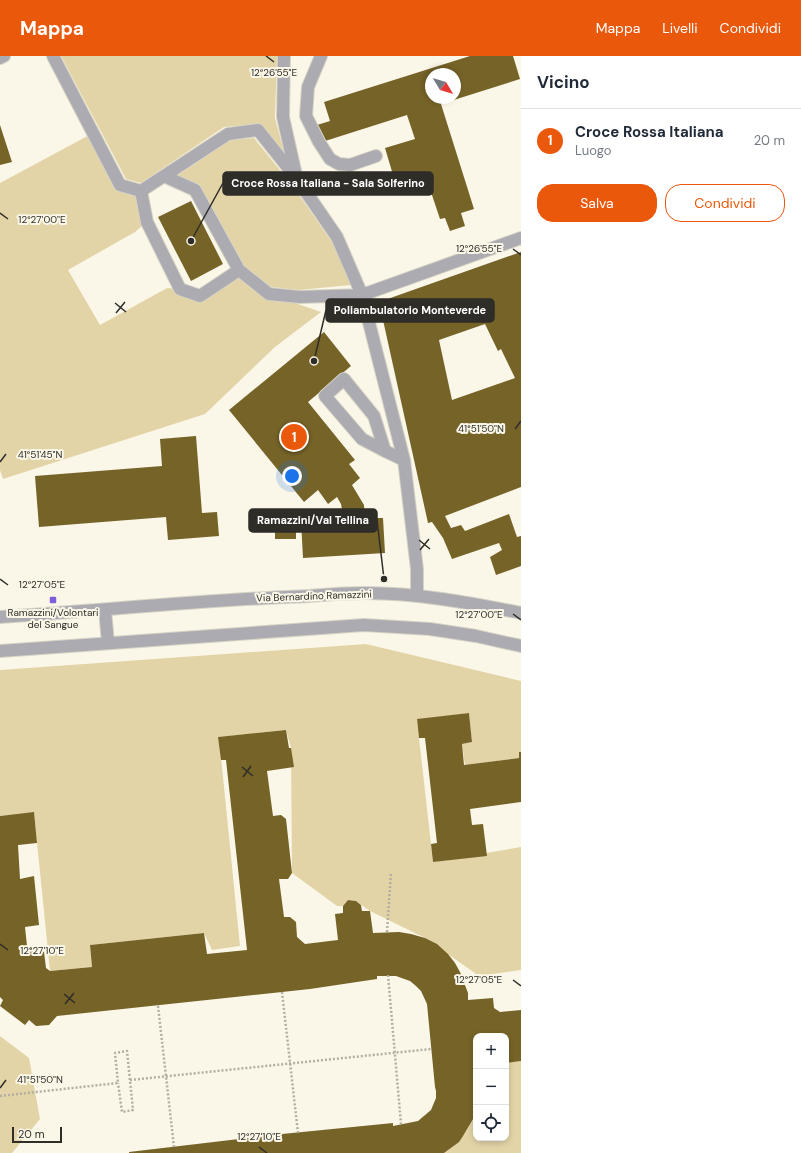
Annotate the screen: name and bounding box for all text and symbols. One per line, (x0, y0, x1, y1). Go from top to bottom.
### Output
text: Mappa (20, 16, 84, 41)
text: Mappa (596, 19, 640, 37)
text: Livelli (662, 19, 698, 37)
text: Condividi (720, 19, 781, 37)
text: 12°26'55"E (251, 66, 297, 79)
north arrow (425, 68, 461, 104)
text: Vicino (537, 71, 590, 93)
text: Croce Rossa Italiana (575, 122, 724, 142)
text: 1 (548, 132, 552, 149)
text: 20 m (754, 132, 785, 149)
text: Luogo (575, 142, 611, 159)
callout: Croce Rossa Italiana - Sala Solferino (223, 172, 433, 195)
text: Croce Rossa Italiana - Sala Solferino (231, 176, 425, 190)
button: Salva (537, 184, 657, 222)
button: Condividi (665, 184, 785, 222)
text: 12°27'00"E (18, 213, 66, 226)
text: 12°26'55"E (456, 242, 502, 255)
callout: Poliambulatorio Monteverde (326, 299, 494, 322)
text: Poliambulatorio Monteverde (334, 303, 487, 317)
pin: 1 (281, 422, 307, 452)
text: 41°51'50"N (458, 422, 504, 435)
text: 41°51'45"N (18, 448, 62, 461)
your location (282, 466, 302, 486)
callout: Ramazzini/Val Tellina (249, 509, 377, 532)
text: Ramazzini/Val Tellina (257, 513, 369, 527)
text: 12°27'05"E (19, 578, 66, 591)
street label: Via Bernardino Ramazzini (256, 587, 372, 605)
marker: Ramazzini/Volontari del Sangue (48, 595, 58, 605)
place label: Ramazzini/Volontari del Sangue (8, 606, 98, 631)
text: 12°27'00"E (455, 608, 503, 621)
text: 12°27'10"E (20, 944, 64, 957)
text: 12°27'05"E (456, 973, 503, 986)
map controls (473, 1033, 509, 1141)
button: + (473, 1033, 509, 1069)
button: − (473, 1069, 509, 1105)
text: 41°51'50"N (17, 1073, 63, 1086)
button: locate (473, 1105, 509, 1141)
scale bar (12, 1125, 62, 1144)
text: 20 m (18, 1127, 44, 1141)
text: 12°27'10"E (237, 1130, 281, 1143)

